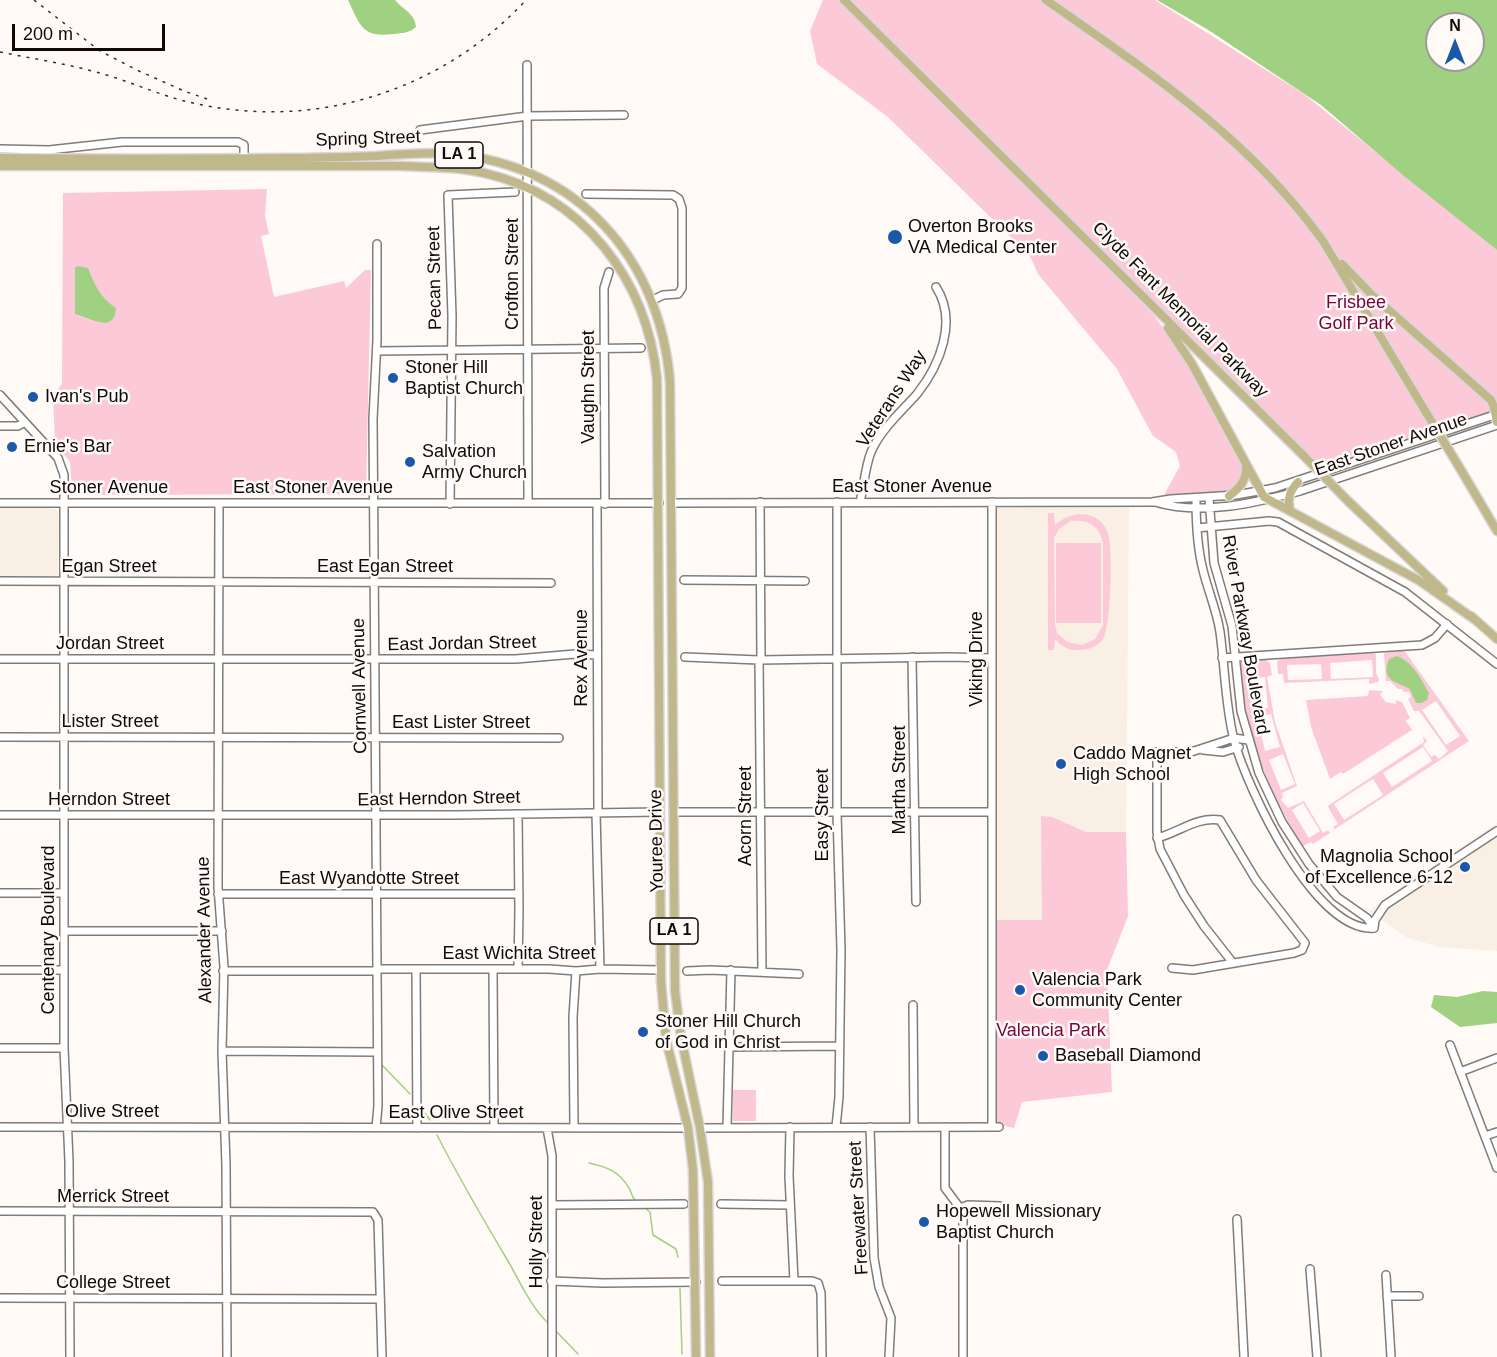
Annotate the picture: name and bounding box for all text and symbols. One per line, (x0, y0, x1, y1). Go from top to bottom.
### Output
scale bar (15, 12, 168, 50)
north arrow (1425, 12, 1485, 72)
text: N (1449, 17, 1461, 34)
text: 200 m (23, 24, 73, 44)
street label: Spring Street (315, 126, 421, 152)
road number: LA 1 (435, 142, 483, 168)
place label: Overton Brooks VA Medical Center (908, 216, 1057, 258)
street label: Clyde Fant Memorial Parkway (1087, 217, 1273, 403)
street label: Crofton Street (502, 218, 524, 330)
street label: Pecan Street (423, 226, 447, 330)
marker: Overton Brooks VA Medical Center (886, 228, 904, 246)
park label: Frisbee Golf Park (1318, 292, 1394, 334)
street label: Vaughn Street (578, 330, 600, 444)
street label: Veterans Way (853, 346, 931, 452)
place label: Stoner Hill Baptist Church (405, 357, 523, 400)
marker: Stoner Hill Baptist Church (386, 371, 400, 385)
place label: Ivan's Pub (45, 386, 128, 408)
marker: Ivan's Pub (26, 390, 40, 404)
street label: East Stoner Avenue (1312, 409, 1470, 481)
place label: Ernie's Bar (24, 436, 111, 458)
marker: Ernie's Bar (5, 440, 19, 454)
place label: Salvation Army Church (422, 441, 527, 484)
marker: Salvation Army Church (403, 455, 417, 469)
street label: East Stoner Avenue (832, 476, 992, 498)
street label: Stoner Avenue (50, 477, 168, 499)
street label: East Stoner Avenue (233, 477, 393, 499)
street label: River Parkway Boulevard (1217, 534, 1273, 736)
street label: Egan Street (61, 556, 157, 578)
street label: East Egan Street (317, 556, 453, 578)
street label: Rex Avenue (571, 609, 593, 707)
street label: Viking Drive (966, 611, 988, 707)
street label: Cornwell Avenue (348, 618, 372, 754)
street label: East Jordan Street (387, 632, 537, 656)
street label: Jordan Street (56, 633, 164, 655)
street label: Lister Street (61, 711, 159, 733)
street label: East Lister Street (392, 712, 530, 734)
street label: Martha Street (889, 725, 911, 835)
place label: Caddo Magnet High School (1073, 743, 1191, 786)
marker: Caddo Magnet High School (1054, 757, 1068, 771)
street label: Acorn Street (735, 766, 757, 866)
street label: Easy Street (812, 768, 834, 862)
street label: East Herndon Street (357, 787, 521, 811)
street label: Herndon Street (48, 789, 170, 811)
street label: Youree Drive (645, 789, 669, 893)
street label: Centenary Boulevard (38, 845, 60, 1015)
place label: Magnolia School of Excellence 6-12 (1305, 846, 1453, 888)
street label: Alexander Avenue (193, 856, 217, 1004)
marker: Magnolia School of Excellence 6-12 (1458, 860, 1472, 874)
street label: East Wyandotte Street (279, 868, 459, 890)
road number: LA 1 (650, 918, 698, 944)
street label: East Wichita Street (442, 943, 596, 965)
place label: Valencia Park Community Center (1032, 969, 1182, 1012)
marker: Valencia Park Community Center (1013, 983, 1027, 997)
place label: Stoner Hill Church of God in Christ (655, 1011, 801, 1054)
park label: Valencia Park (996, 1020, 1106, 1042)
marker: Stoner Hill Church of God in Christ (636, 1025, 650, 1039)
place label: Baseball Diamond (1055, 1045, 1201, 1067)
marker: Baseball Diamond (1036, 1049, 1050, 1063)
street label: Olive Street (65, 1101, 159, 1123)
street label: East Olive Street (388, 1102, 524, 1124)
street label: Freewater Street (845, 1141, 873, 1275)
street label: Merrick Street (57, 1186, 169, 1208)
street label: Holly Street (526, 1195, 548, 1289)
place label: Hopewell Missionary Baptist Church (936, 1201, 1101, 1244)
marker: Hopewell Missionary Baptist Church (917, 1215, 931, 1229)
street label: College Street (56, 1272, 170, 1294)

